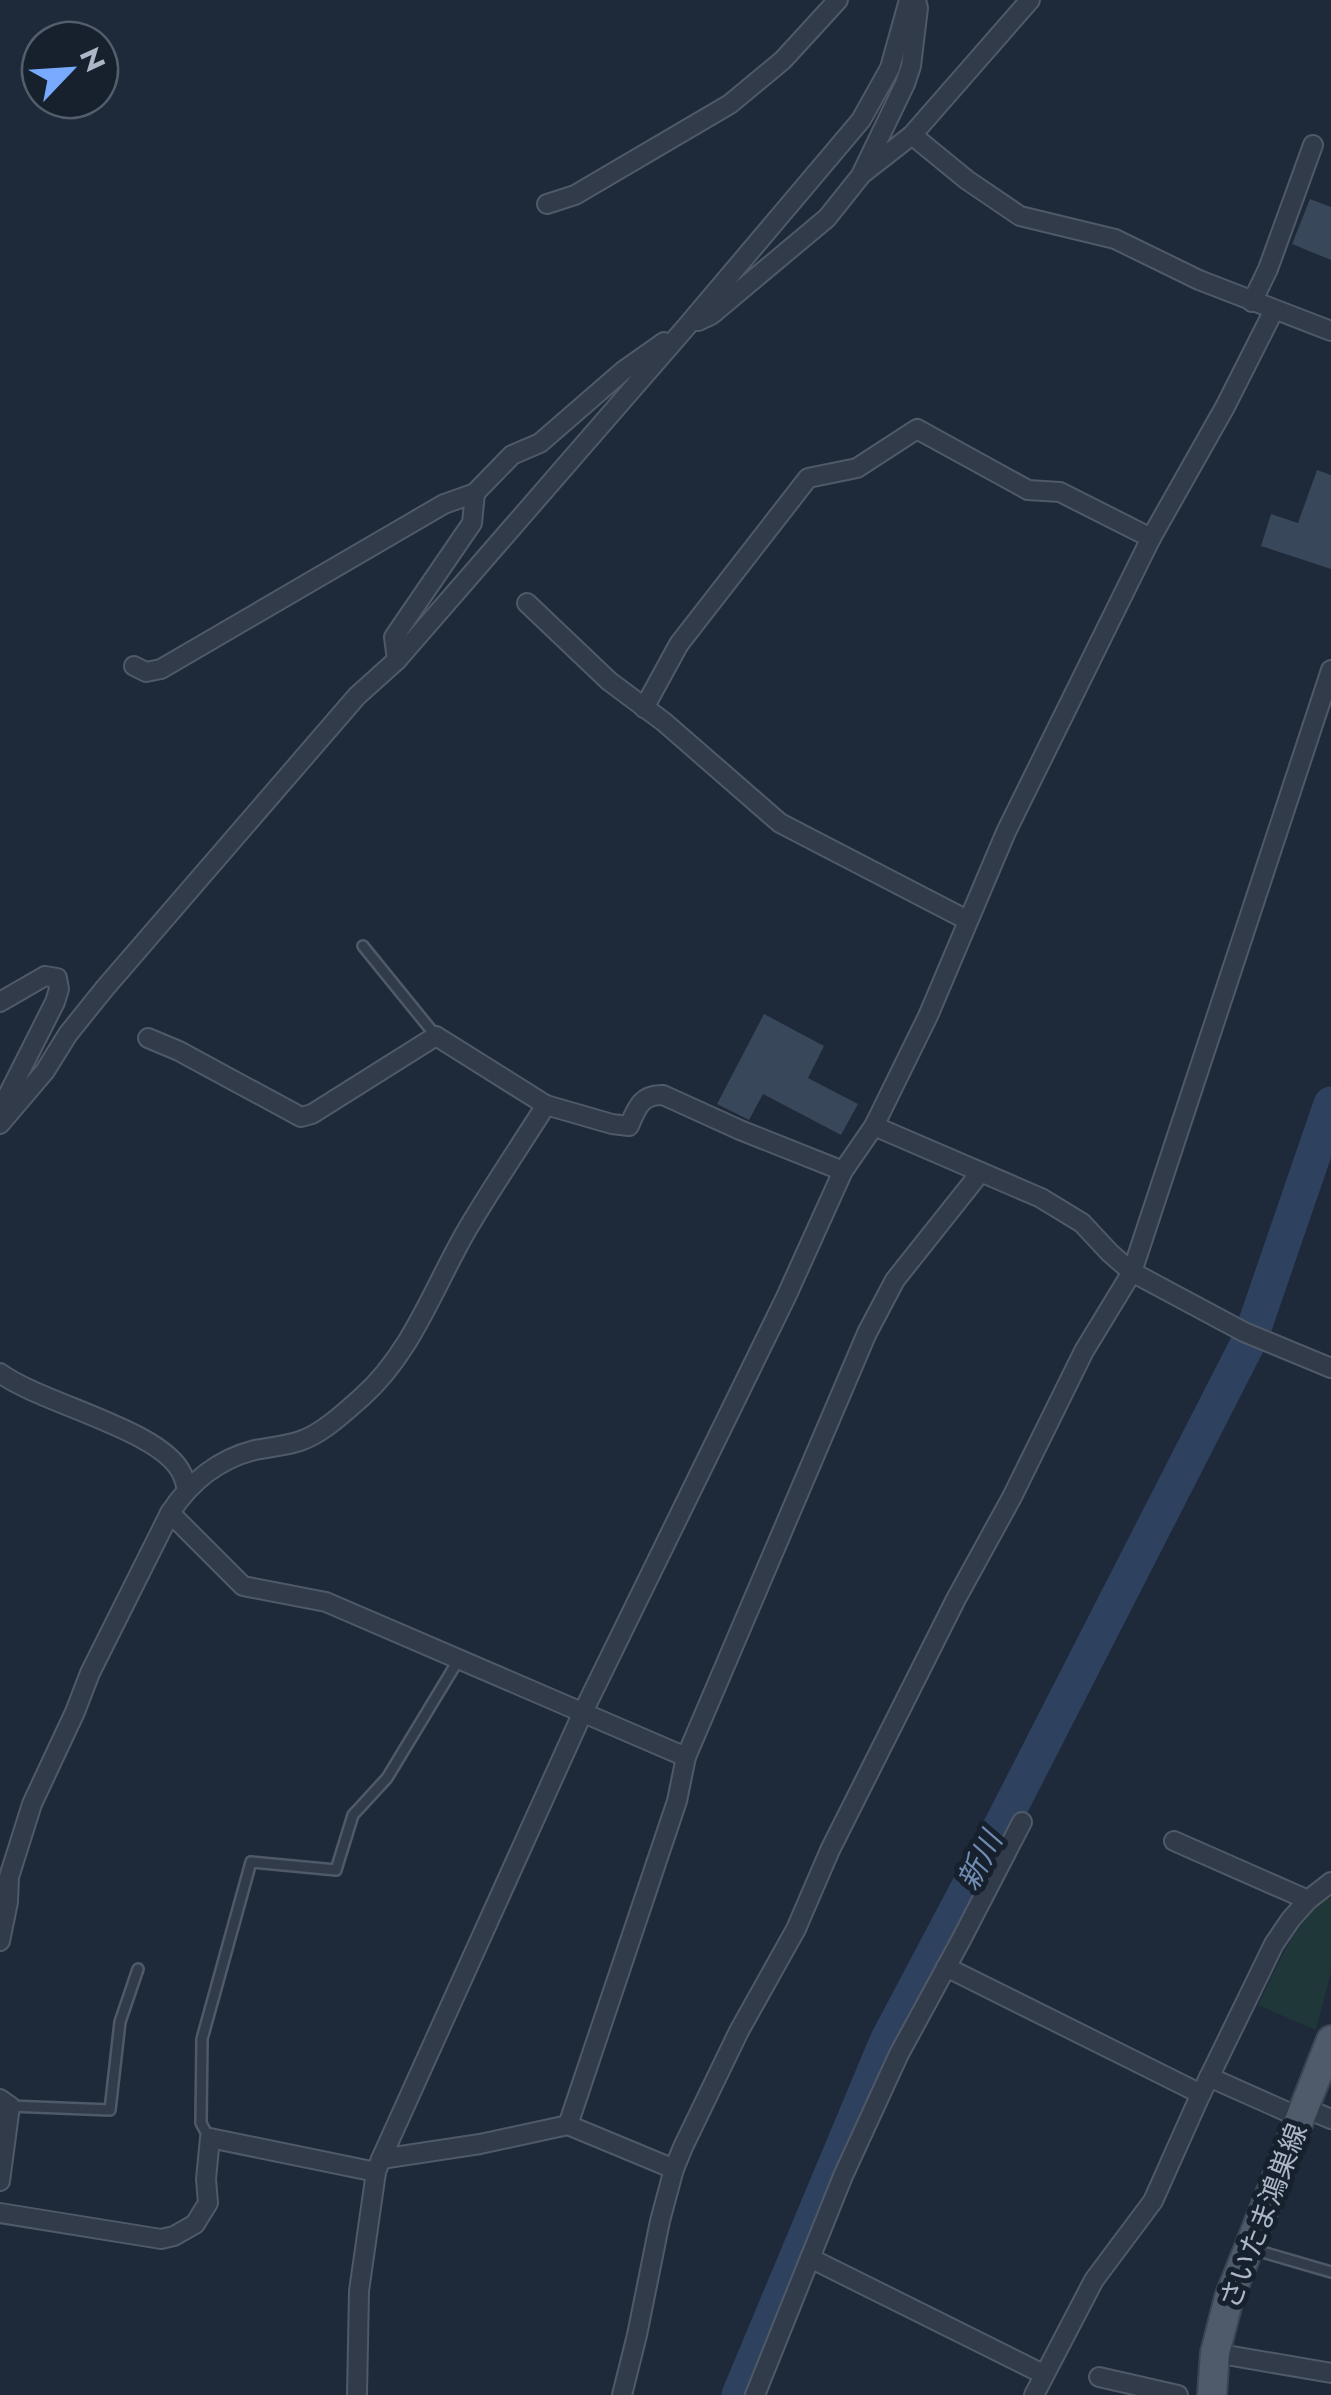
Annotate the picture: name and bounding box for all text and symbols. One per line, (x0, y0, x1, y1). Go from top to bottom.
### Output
north arrow (20, 20, 120, 120)
text: N (69, 41, 115, 78)
water label: 新川 (947, 1822, 1014, 1897)
street label: さいたま鴻巣線 (1209, 2118, 1318, 2315)

